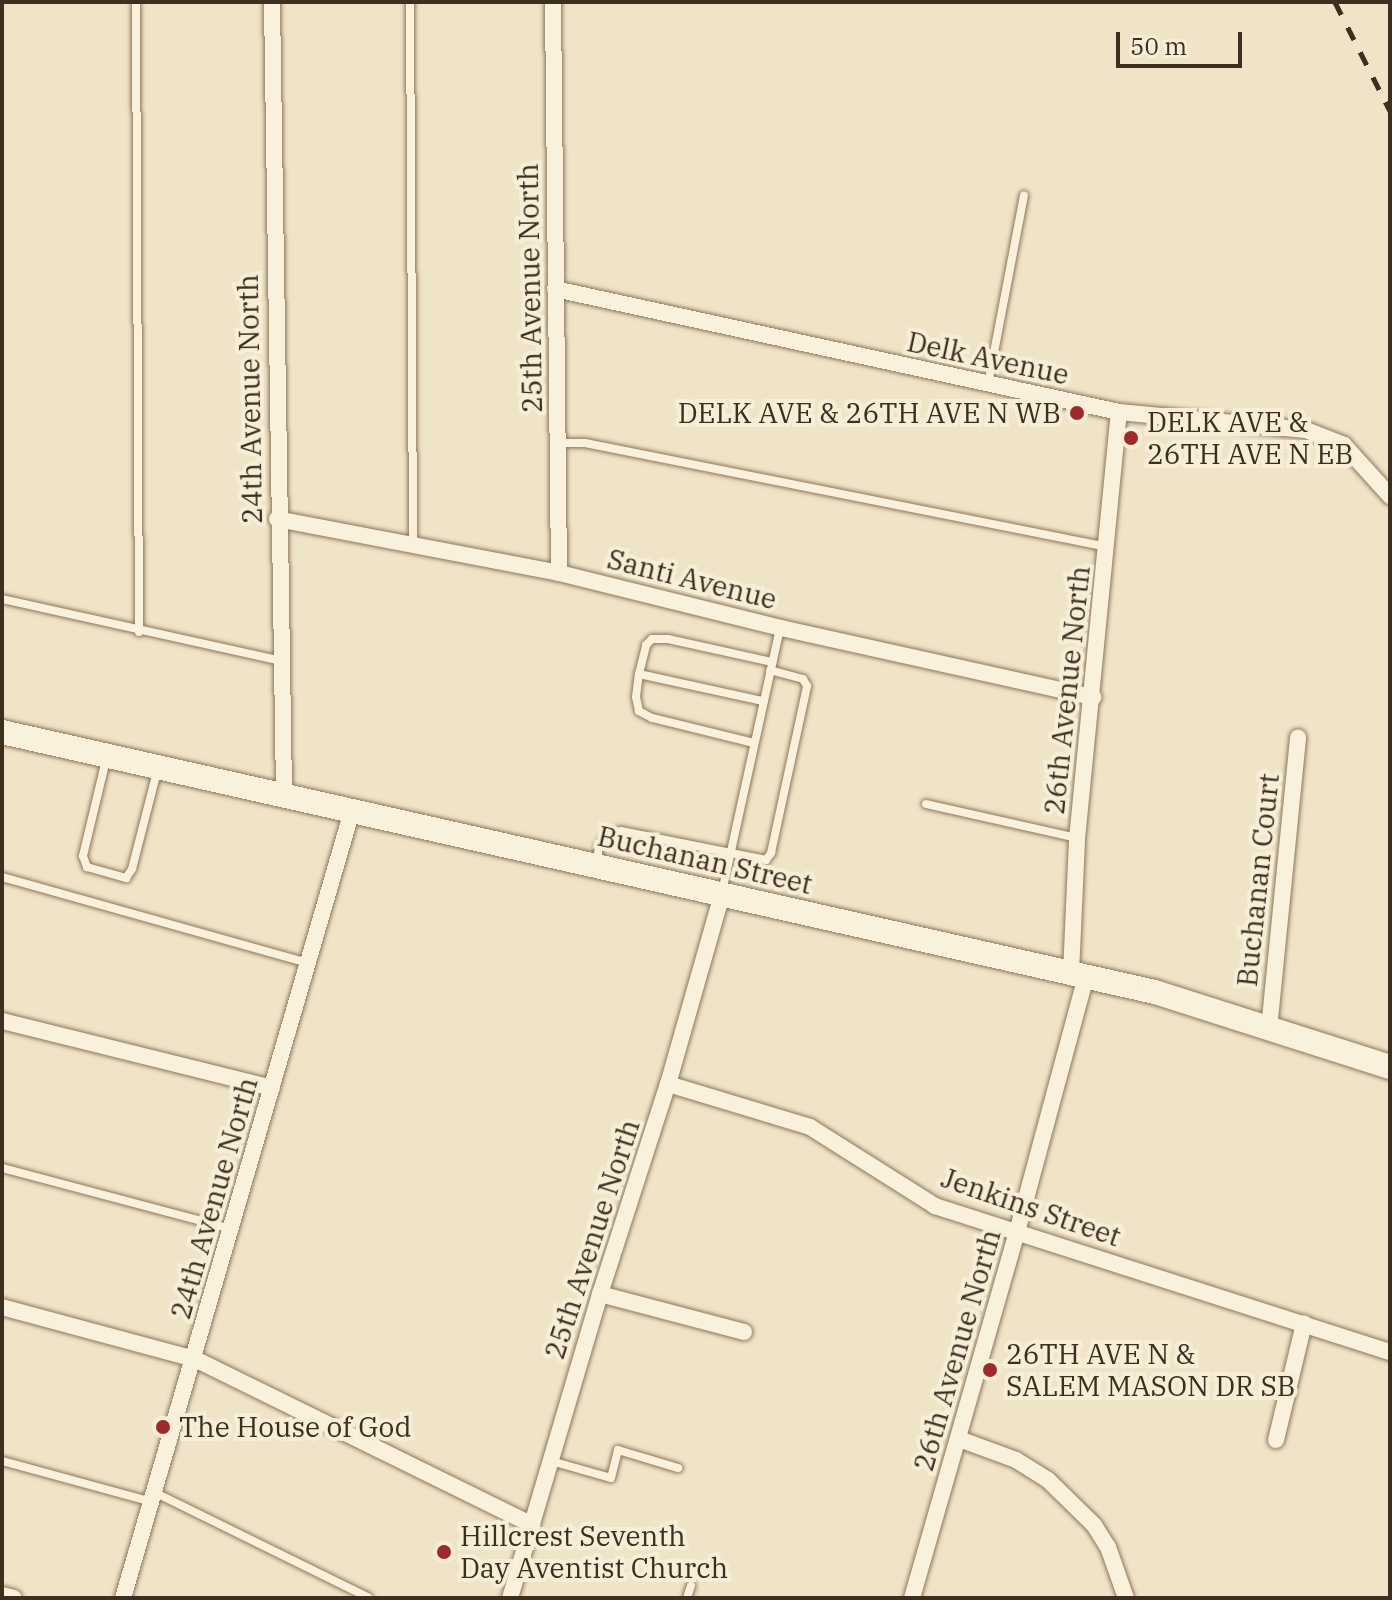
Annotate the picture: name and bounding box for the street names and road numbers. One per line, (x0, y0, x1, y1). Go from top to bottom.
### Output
street label: 25th Avenue North (511, 163, 549, 413)
street label: 24th Avenue North (231, 274, 269, 524)
street label: Delk Avenue (904, 324, 1072, 392)
street label: Santi Avenue (604, 542, 780, 616)
street label: 26th Avenue North (1037, 564, 1097, 816)
street label: Buchanan Court (1230, 772, 1286, 988)
street label: Buchanan Street (594, 819, 816, 901)
street label: 24th Avenue North (163, 1073, 265, 1323)
street label: 25th Avenue North (537, 1115, 647, 1363)
street label: Jenkins Street (937, 1161, 1125, 1253)
street label: 26th Avenue North (906, 1225, 1008, 1475)

